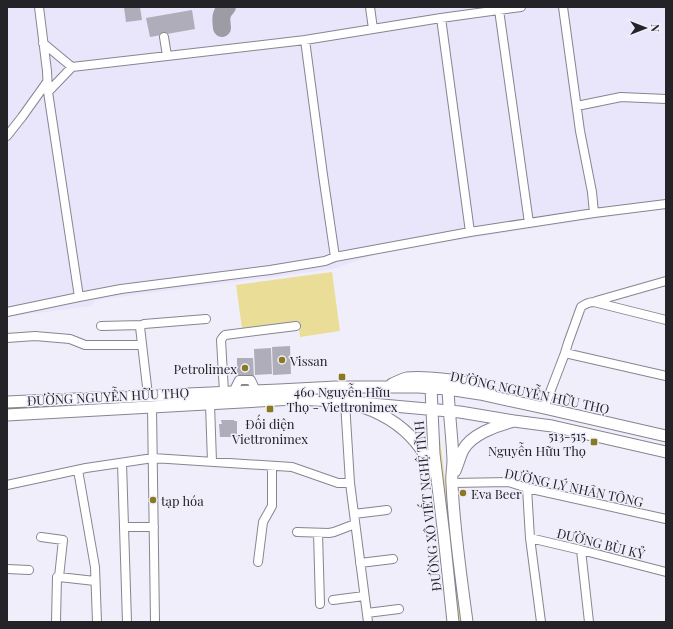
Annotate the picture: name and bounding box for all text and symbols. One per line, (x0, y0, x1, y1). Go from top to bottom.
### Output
north arrow (625, 8, 665, 48)
text: N (648, 24, 663, 32)
place label: Vissan (289, 352, 328, 369)
marker: Vissan (277, 355, 287, 365)
place label: Petrolimex (174, 360, 237, 377)
marker: Petrolimex (240, 363, 250, 373)
street label: ĐƯỜNG NGUYỄN HỮU THỌ (449, 366, 611, 417)
marker: 460 Nguyễn Hữu Thọ - Viettronimex (337, 372, 347, 382)
street label: ĐƯỜNG NGUYỄN HỮU THỌ (26, 382, 189, 409)
place label: 460 Nguyễn Hữu Thọ - Viettronimex (286, 383, 398, 415)
marker: Đối diện Viettronimex (265, 404, 275, 414)
place label: Đối diện Viettronimex (231, 414, 308, 447)
street label: ĐƯỜNG XÔ VIẾT NGHỆ TĨNH (408, 420, 444, 592)
place label: 513-515 Nguyễn Hữu Thọ (488, 427, 586, 459)
marker: 513-515 Nguyễn Hữu Thọ (589, 437, 599, 447)
street label: ĐƯỜNG LÝ NHÂN TÔNG (503, 464, 645, 510)
place label: Eva Beer (471, 485, 522, 502)
marker: Eva Beer (458, 488, 468, 498)
place label: tạp hóa (161, 492, 204, 509)
marker: tạp hóa (148, 495, 158, 505)
street label: ĐƯỜNG BÙI KỶ (555, 524, 647, 562)

